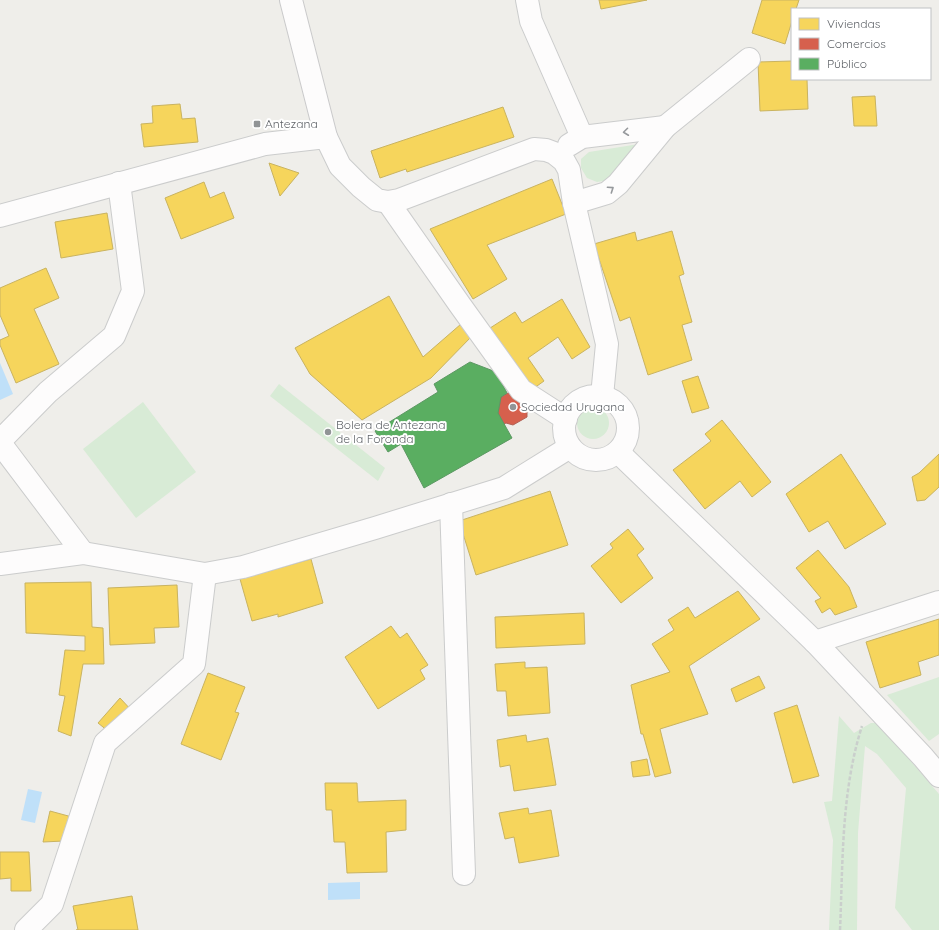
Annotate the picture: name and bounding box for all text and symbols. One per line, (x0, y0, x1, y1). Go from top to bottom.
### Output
legend (791, 8, 931, 80)
text: Viviendas (827, 16, 881, 31)
text: Comercios (827, 36, 886, 51)
text: Público (827, 56, 867, 71)
place label: Antezana (265, 116, 318, 131)
marker: Antezana (252, 119, 262, 129)
one-way arrow (623, 127, 629, 136)
one-way arrow (607, 186, 614, 194)
place label: Sociedad Urugana (521, 399, 624, 414)
marker: Sociedad Urugana (508, 402, 518, 412)
place label: Bolera de Antezana de la Foronda (336, 417, 446, 446)
marker: Bolera de Antezana de la Foronda (323, 427, 333, 437)

